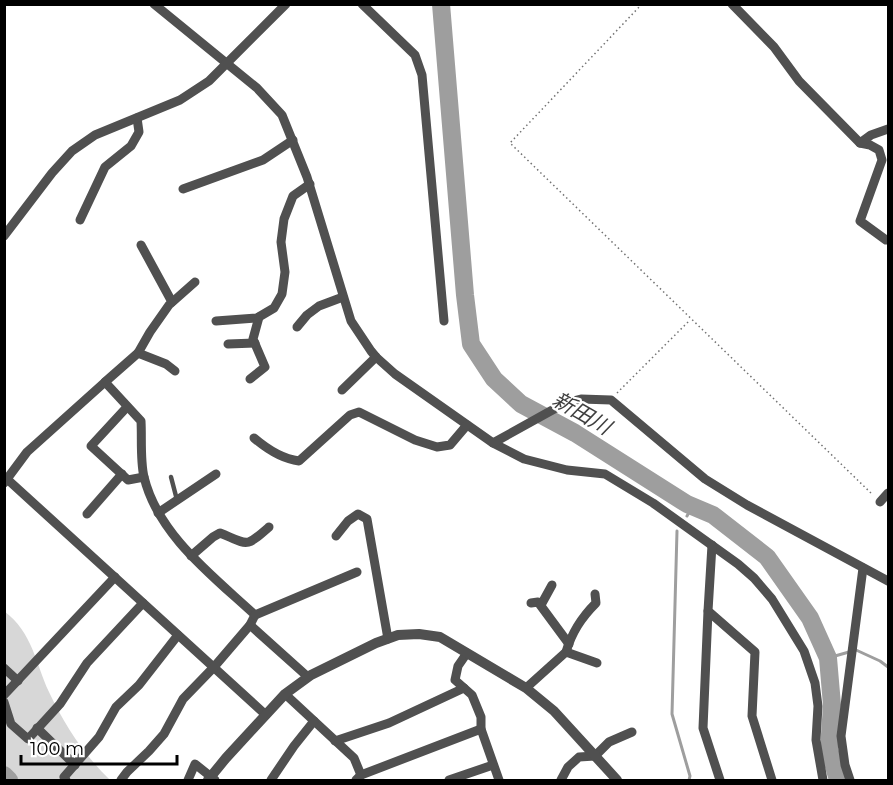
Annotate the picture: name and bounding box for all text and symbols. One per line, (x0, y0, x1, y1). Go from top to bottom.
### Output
water label: 新田川 (548, 386, 617, 441)
scale bar (21, 728, 177, 766)
text: 100 m (30, 738, 84, 760)

